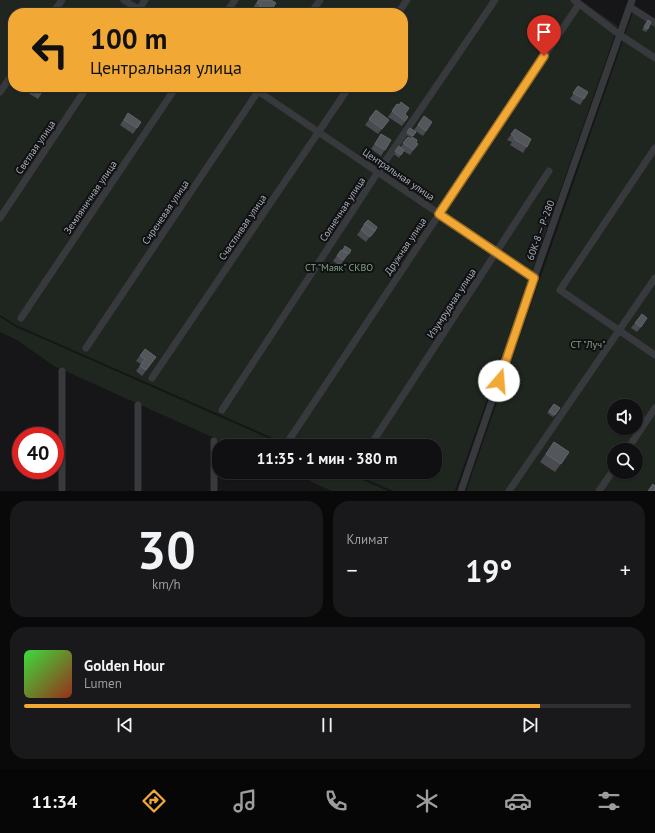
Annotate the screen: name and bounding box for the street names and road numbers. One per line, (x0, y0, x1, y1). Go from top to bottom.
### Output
street label: Светлая улица (13, 118, 58, 177)
street label: Центральная улица (360, 145, 437, 203)
street label: Земляничная улица (61, 158, 120, 236)
street label: Солнечная улица (317, 175, 368, 244)
street label: Сиреневая улица (139, 178, 192, 247)
street label: Счастливая улица (216, 192, 269, 263)
street label: 60К-8 — Р-280 (524, 198, 558, 262)
street label: Дружная улица (381, 215, 429, 277)
street label: Изумрудная улица (424, 266, 479, 341)

